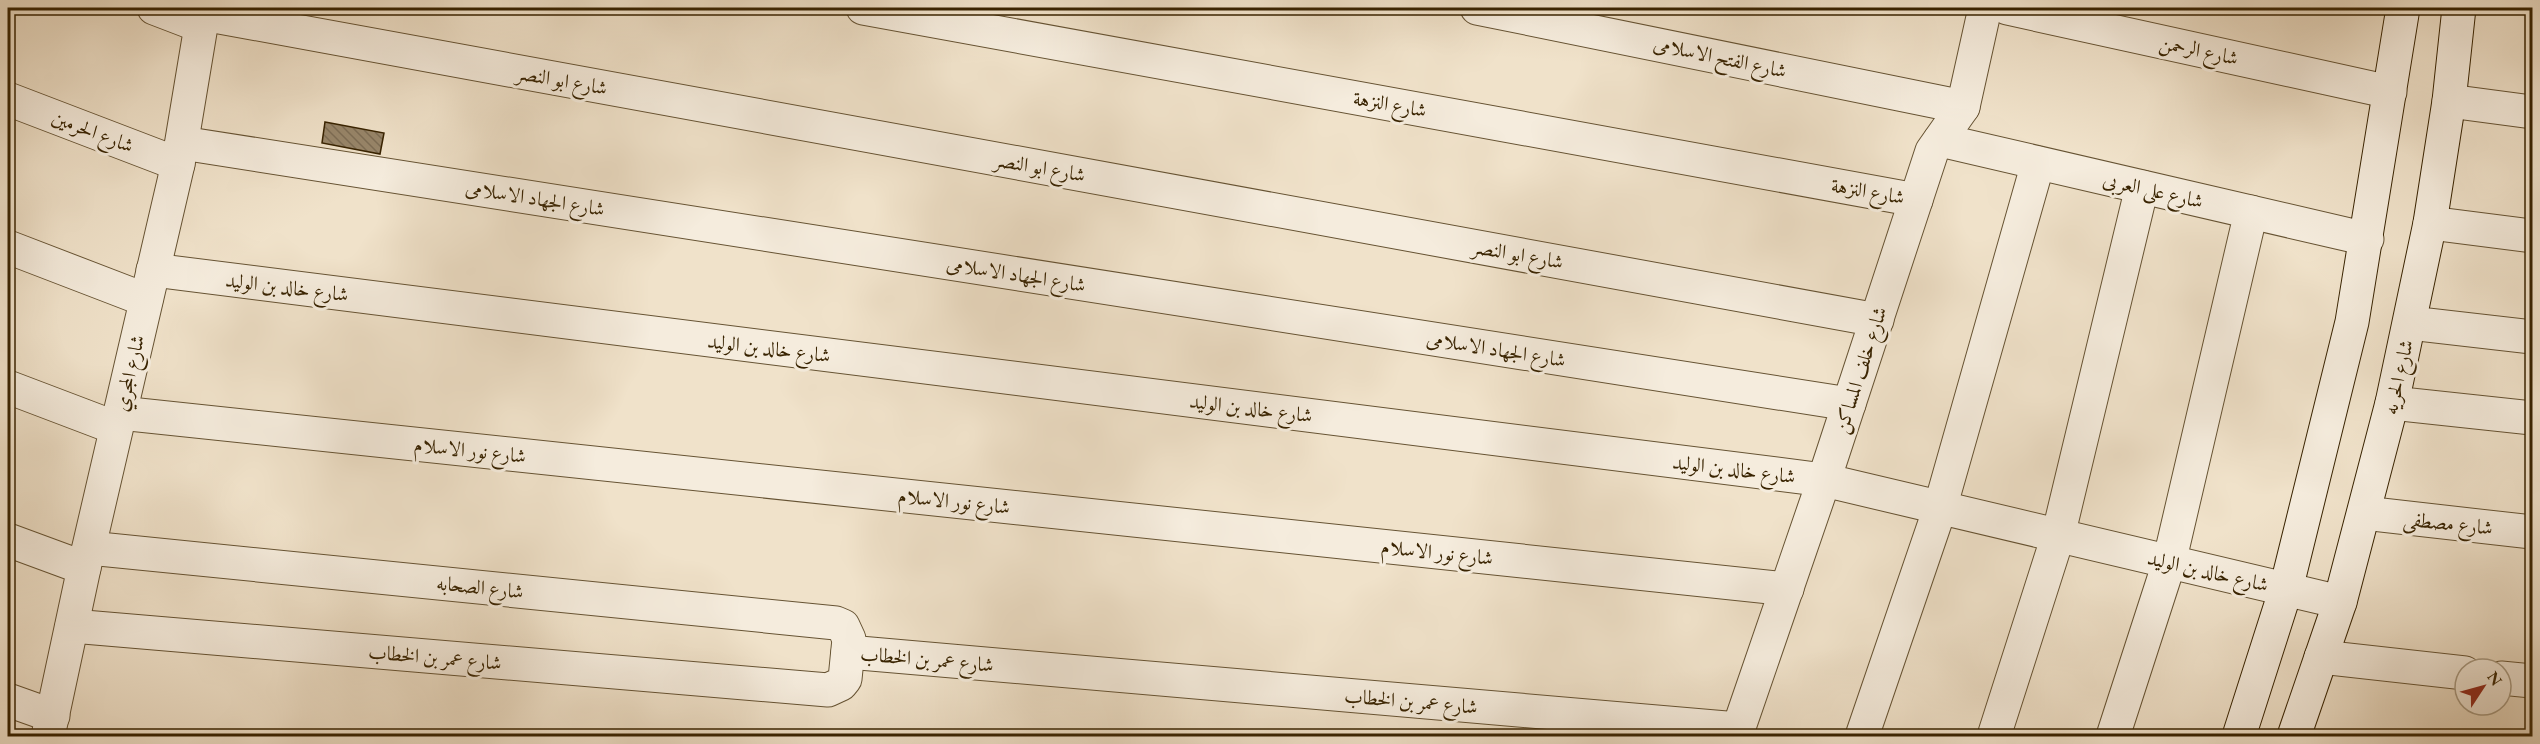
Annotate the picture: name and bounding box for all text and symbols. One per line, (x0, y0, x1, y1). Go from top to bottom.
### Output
street label: شارع الرحمن (2156, 29, 2241, 76)
street label: شارع الفتح الاسلامى (1650, 30, 1789, 89)
street label: شارع ابو النصر (512, 59, 609, 106)
street label: شارع النزهة (1350, 85, 1429, 128)
street label: شارع الحرمين (47, 104, 138, 163)
street label: شارع ابو النصر (990, 146, 1087, 193)
street label: شارع على العربى (2099, 166, 2206, 219)
street label: شارع النزهة (1828, 172, 1907, 215)
street label: شارع الجهاد الاسلامى (463, 174, 607, 227)
street label: شارع ابو النصر (1468, 233, 1565, 280)
street label: شارع الجهاد الاسلامى (944, 250, 1088, 303)
street label: شارع خالد بن الوليد (224, 267, 350, 312)
street label: شارع خلف المساكن (1827, 303, 1897, 438)
street label: شارع الجهاد الاسلامى (1424, 325, 1568, 378)
street label: شارع خالد بن الوليد (706, 328, 832, 373)
street label: شارع المجري (108, 332, 155, 415)
street label: شارع الحريه (2377, 337, 2424, 418)
street label: شارع خالد بن الوليد (1188, 388, 1314, 433)
street label: شارع نور الاسلام (412, 431, 527, 474)
street label: شارع خالد بن الوليد (1671, 449, 1797, 494)
street label: شارع نور الاسلام (896, 482, 1011, 525)
street label: شارع مصطفى (2401, 505, 2494, 546)
street label: شارع نور الاسلام (1379, 533, 1494, 576)
street label: شارع خالد بن الوليد (2144, 544, 2271, 602)
street label: شارع الصحابه (435, 569, 525, 609)
street label: شارع عمر بن الخطاب (367, 638, 503, 681)
street label: شارع عمر بن الخطاب (859, 640, 995, 683)
north arrow (2453, 657, 2513, 717)
text: N (2482, 667, 2507, 690)
street label: شارع عمر بن الخطاب (1343, 682, 1479, 725)

